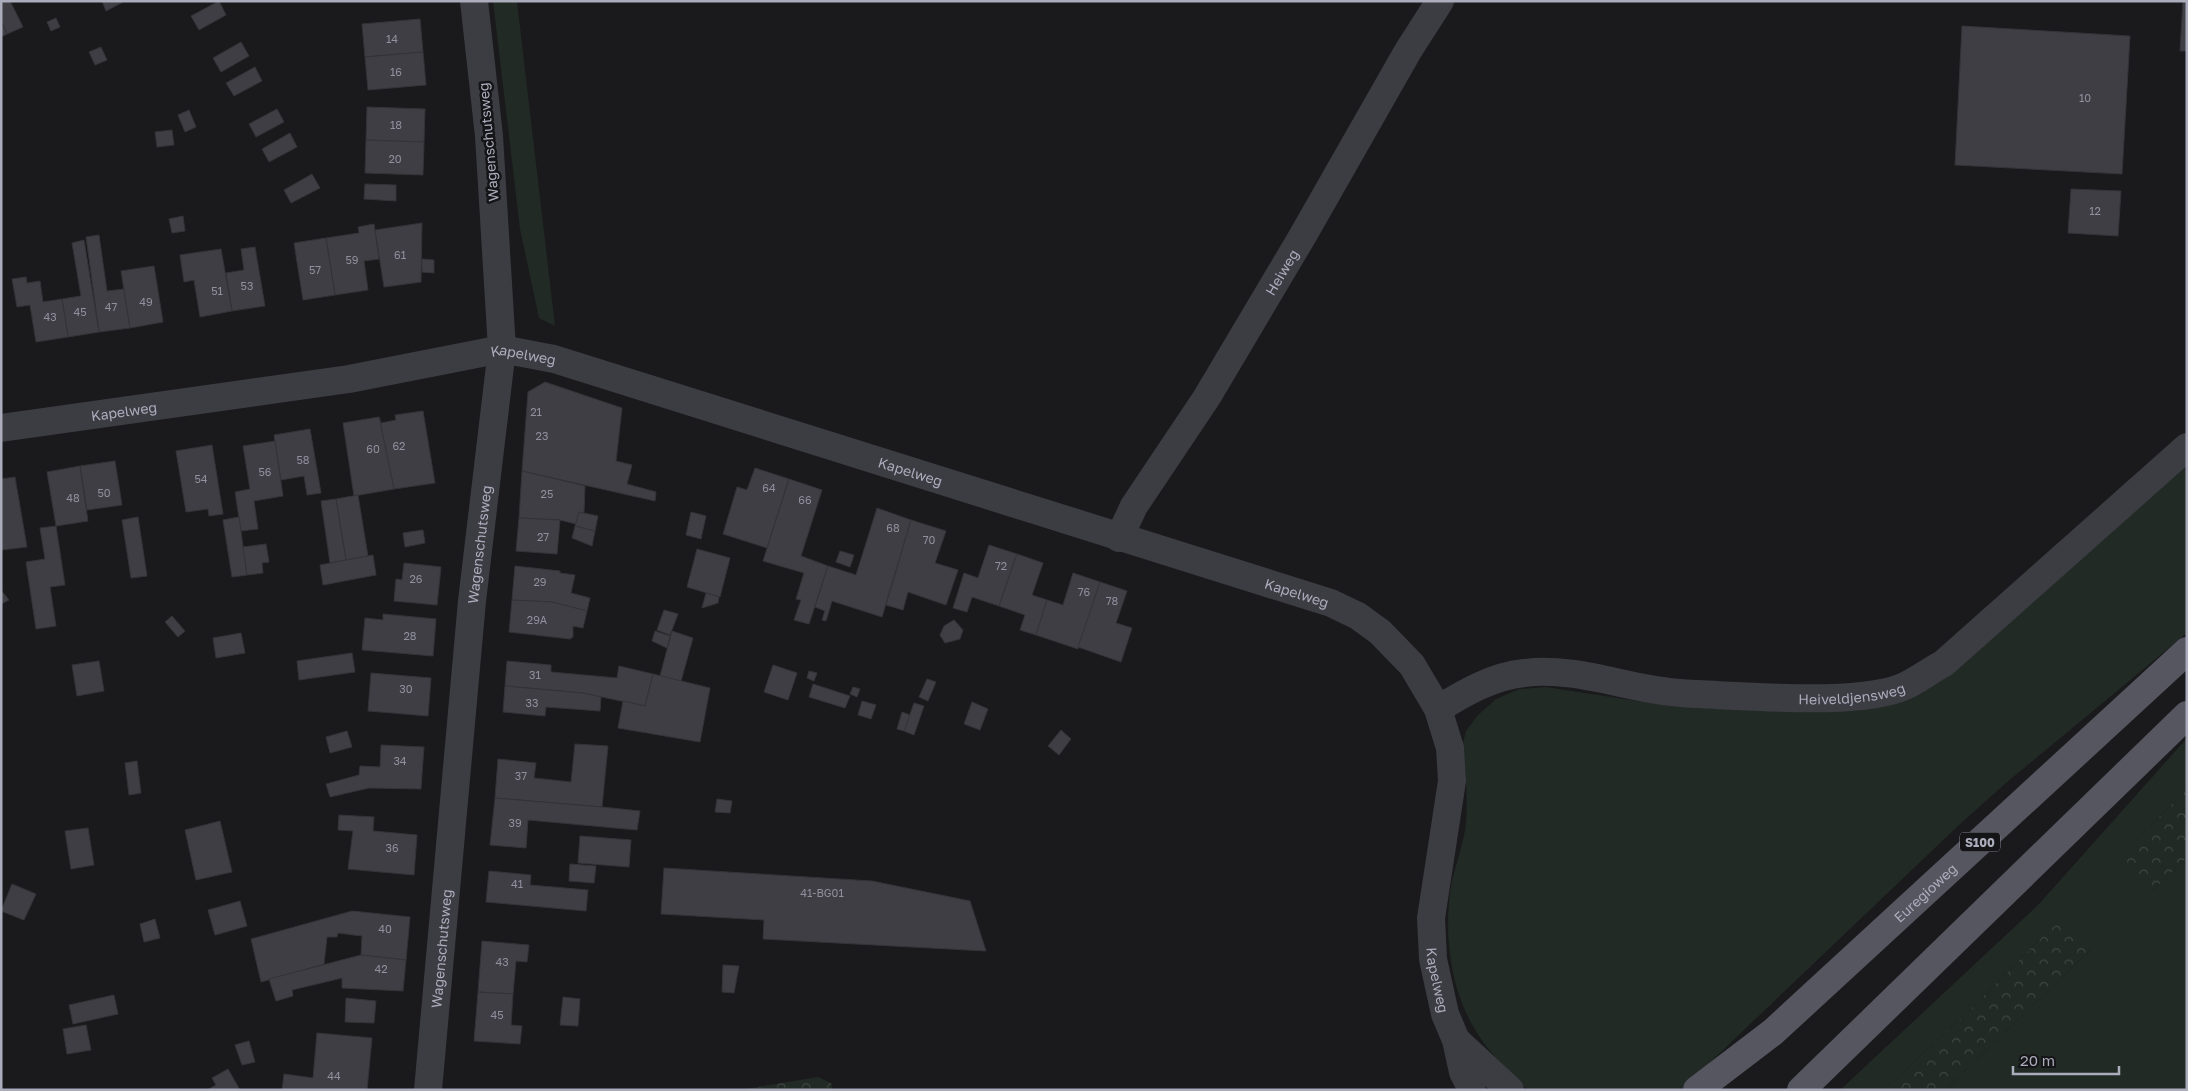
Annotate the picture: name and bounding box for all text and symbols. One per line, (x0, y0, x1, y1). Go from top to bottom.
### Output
house number: 14 (386, 32, 398, 45)
house number: 16 (390, 65, 402, 78)
street label: Wagenschutsweg (474, 82, 502, 202)
house number: 10 (2079, 91, 2091, 104)
house number: 18 (390, 118, 402, 131)
house number: 20 (388, 152, 402, 165)
house number: 12 (2089, 204, 2101, 217)
street label: Heiweg (1261, 246, 1301, 298)
house number: 61 (394, 248, 406, 261)
house number: 59 (345, 253, 359, 266)
house number: 57 (309, 263, 321, 276)
house number: 53 (241, 279, 253, 292)
house number: 51 (211, 284, 223, 297)
house number: 49 (139, 295, 153, 308)
house number: 47 (105, 300, 117, 313)
house number: 45 (73, 305, 87, 318)
house number: 43 (43, 310, 57, 323)
street label: Kapelweg (489, 340, 558, 368)
street label: Kapelweg (90, 398, 158, 424)
house number: 21 (530, 405, 542, 418)
house number: 23 (536, 429, 548, 442)
house number: 62 (392, 439, 406, 452)
house number: 60 (366, 442, 380, 455)
house number: 58 (296, 453, 310, 466)
street label: Kapelweg (876, 453, 945, 489)
house number: 56 (258, 465, 272, 478)
house number: 54 (194, 472, 208, 485)
house number: 64 (762, 481, 776, 494)
street label: Wagenschutsweg (463, 484, 494, 605)
house number: 50 (97, 486, 111, 499)
house number: 25 (541, 487, 553, 500)
house number: 48 (66, 491, 80, 504)
house number: 66 (798, 493, 812, 506)
house number: 68 (886, 521, 900, 534)
house number: 27 (537, 530, 549, 543)
house number: 70 (923, 533, 936, 546)
house number: 72 (995, 559, 1007, 572)
house number: 26 (409, 572, 423, 585)
street label: Kapelweg (1263, 574, 1331, 610)
house number: 29 (533, 575, 547, 588)
house number: 76 (1078, 585, 1091, 598)
house number: 78 (1106, 594, 1119, 607)
house number: 29A (527, 613, 548, 626)
house number: 28 (403, 629, 417, 642)
house number: 31 (529, 668, 541, 681)
street label: Heiveldjensweg (1798, 678, 1907, 707)
house number: 30 (399, 682, 413, 695)
house number: 33 (526, 696, 538, 709)
house number: 34 (393, 754, 407, 767)
house number: 37 (515, 769, 527, 782)
house number: 39 (508, 816, 522, 829)
road number: S100 (1960, 832, 2000, 852)
house number: 36 (385, 841, 399, 854)
street label: Euregioweg (1890, 859, 1960, 925)
house number: 41 (511, 877, 523, 890)
house number: 41-BG01 (800, 886, 844, 899)
street label: Wagenschutsweg (427, 888, 455, 1009)
house number: 40 (378, 922, 392, 935)
street label: Kapelweg (1424, 947, 1453, 1014)
house number: 43 (495, 955, 509, 968)
house number: 42 (374, 962, 388, 975)
house number: 45 (490, 1008, 504, 1021)
scale bar (2013, 1044, 2119, 1076)
text: 20 m (2020, 1051, 2055, 1069)
house number: 44 (327, 1069, 341, 1082)

